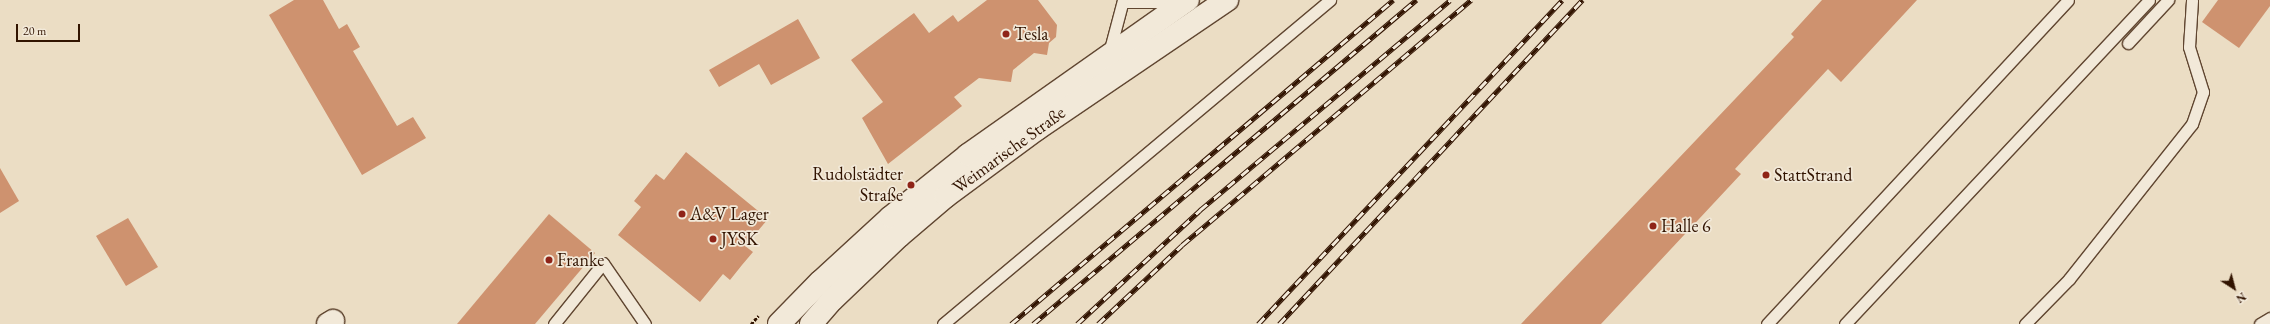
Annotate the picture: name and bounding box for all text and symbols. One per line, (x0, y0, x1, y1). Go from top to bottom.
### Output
scale bar (18, 16, 82, 42)
text: 20 m (23, 23, 46, 39)
place label: Tesla (1014, 23, 1049, 45)
marker: Tesla (1001, 29, 1011, 39)
street label: Weimarische Straße (948, 102, 1070, 198)
place label: Rudolstädter Straße (812, 164, 903, 206)
place label: StattStrand (1774, 164, 1852, 186)
marker: StattStrand (1761, 170, 1771, 180)
marker: Rudolstädter Straße (906, 180, 916, 190)
place label: A&V Lager (690, 203, 769, 225)
marker: A&V Lager (677, 209, 687, 219)
place label: Halle 6 (1661, 215, 1711, 237)
marker: Halle 6 (1648, 221, 1658, 231)
place label: JYSK (721, 228, 758, 250)
marker: JYSK (708, 234, 718, 244)
place label: Franke (557, 249, 604, 271)
marker: Franke (544, 255, 554, 265)
north arrow (2214, 268, 2254, 308)
text: N (2233, 289, 2249, 306)

